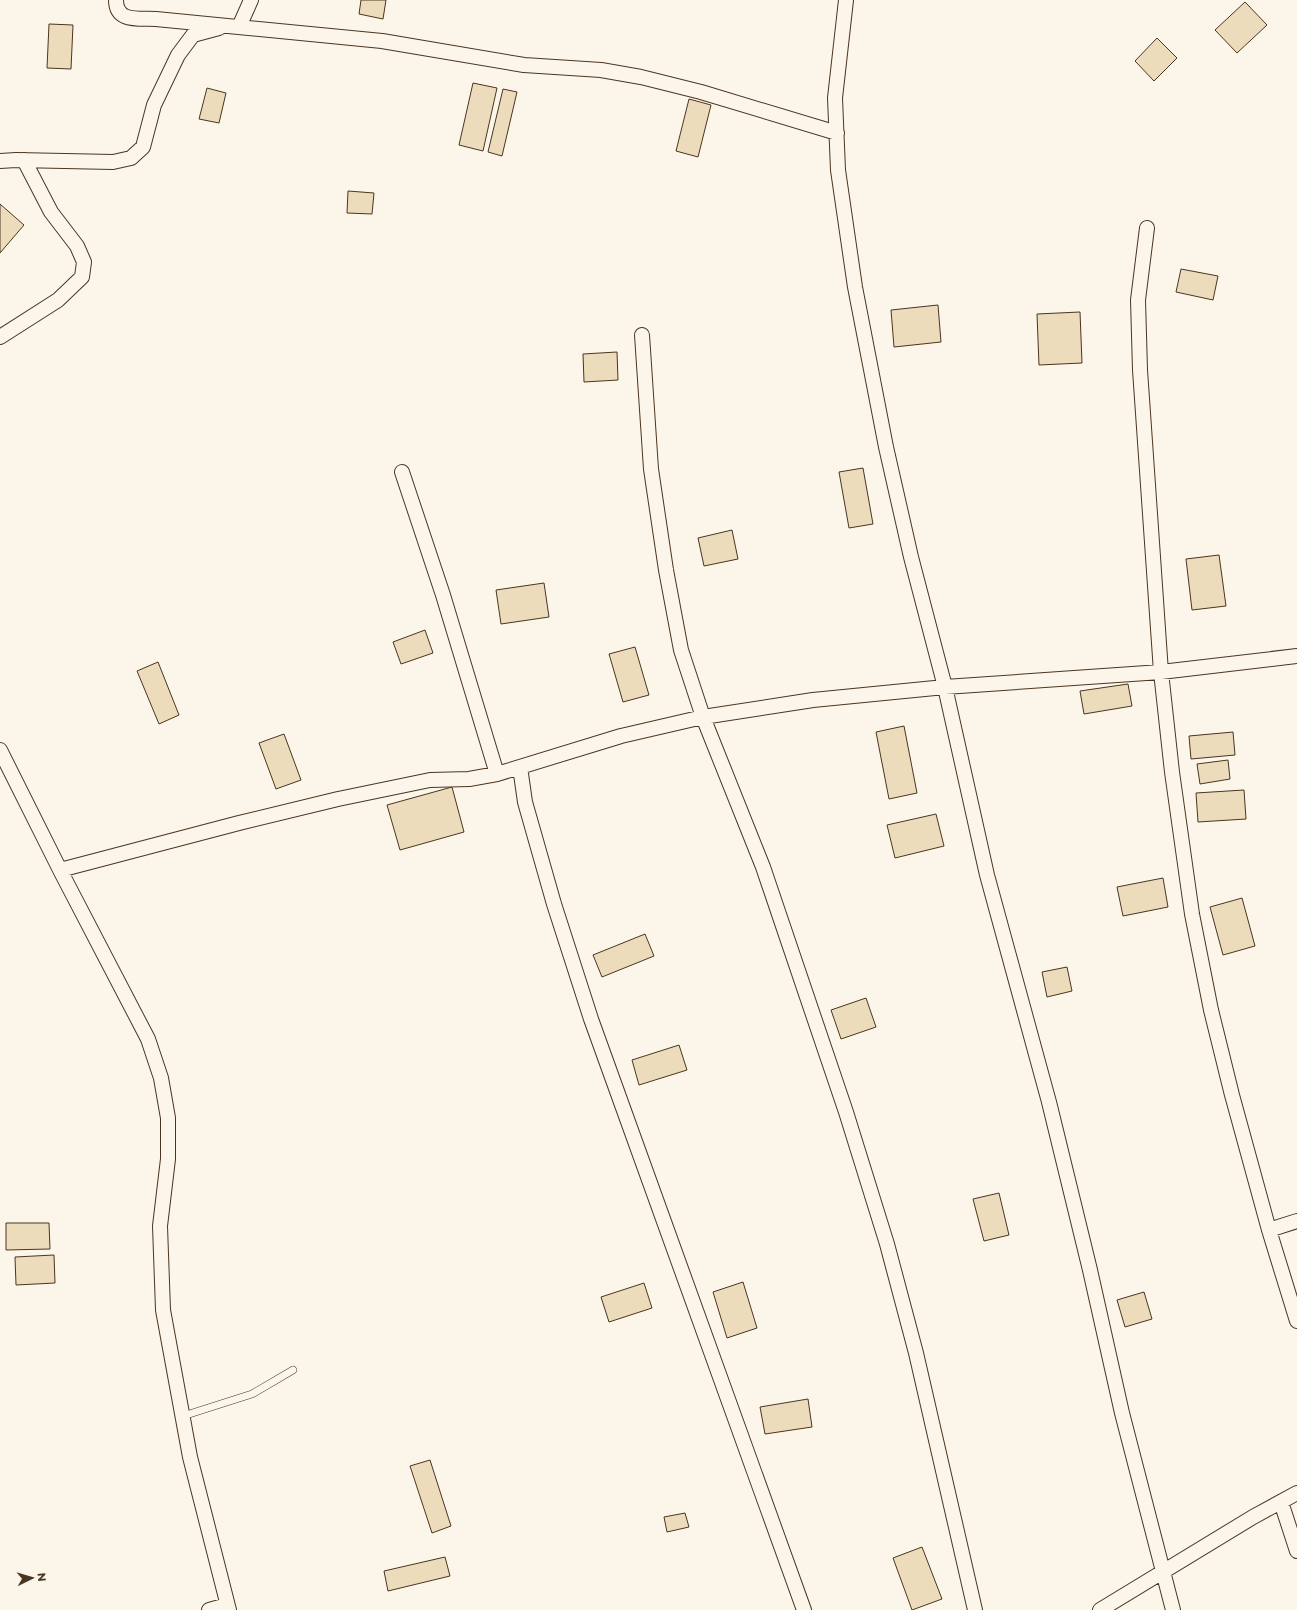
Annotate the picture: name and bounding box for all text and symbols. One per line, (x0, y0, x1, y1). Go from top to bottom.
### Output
north arrow (12, 1558, 52, 1598)
text: N (35, 1572, 49, 1582)

